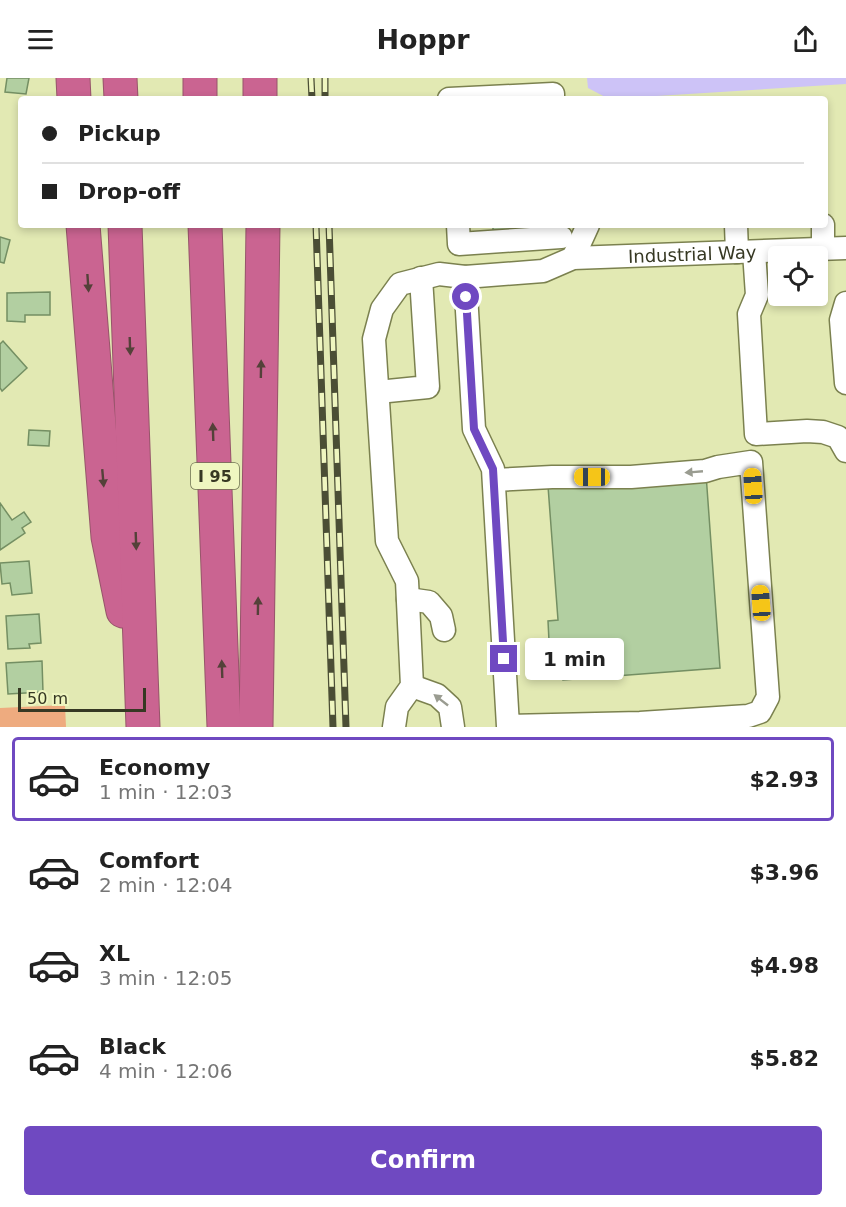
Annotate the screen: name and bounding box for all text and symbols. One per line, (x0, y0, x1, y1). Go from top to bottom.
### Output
icon: menu (24, 23, 57, 56)
icon: share (789, 23, 822, 56)
text: Hoppr (376, 24, 470, 55)
text: Pickup (78, 121, 161, 146)
text: Drop-off (78, 179, 180, 204)
street label: Industrial Way (628, 241, 757, 266)
map controls (768, 246, 828, 306)
button: locate (768, 246, 828, 306)
one-way arrow (83, 274, 93, 293)
route start (452, 283, 479, 310)
one-way arrow (125, 337, 134, 356)
one-way arrow (257, 359, 266, 378)
one-way arrow (208, 422, 218, 441)
road number: I 95 (191, 463, 239, 489)
one-way arrow (684, 467, 703, 477)
car (743, 467, 763, 505)
one-way arrow (98, 468, 108, 487)
car (574, 468, 610, 486)
one-way arrow (132, 532, 141, 551)
car (751, 584, 771, 622)
one-way arrow (253, 596, 262, 615)
callout: 1 min (525, 638, 624, 680)
route end (490, 645, 517, 672)
text: 1 min (543, 647, 606, 671)
one-way arrow (217, 659, 226, 678)
scale bar (18, 685, 146, 712)
text: 50 m (27, 689, 68, 708)
one-way arrow (433, 694, 449, 706)
icon: car (27, 752, 81, 806)
text: Economy (99, 755, 210, 780)
text: $2.93 (749, 767, 819, 792)
text: 1 min · 12:03 (99, 780, 233, 804)
icon: car (27, 845, 81, 899)
text: Comfort (99, 848, 199, 873)
text: $3.96 (749, 860, 819, 885)
text: 2 min · 12:04 (99, 873, 233, 897)
icon: car (27, 938, 81, 992)
text: XL (99, 941, 130, 966)
text: $4.98 (749, 953, 819, 978)
text: 3 min · 12:05 (99, 966, 233, 990)
icon: car (27, 1031, 81, 1085)
text: Black (99, 1034, 166, 1059)
text: $5.82 (749, 1046, 819, 1071)
text: 4 min · 12:06 (99, 1059, 233, 1083)
button: Confirm (24, 1126, 822, 1195)

